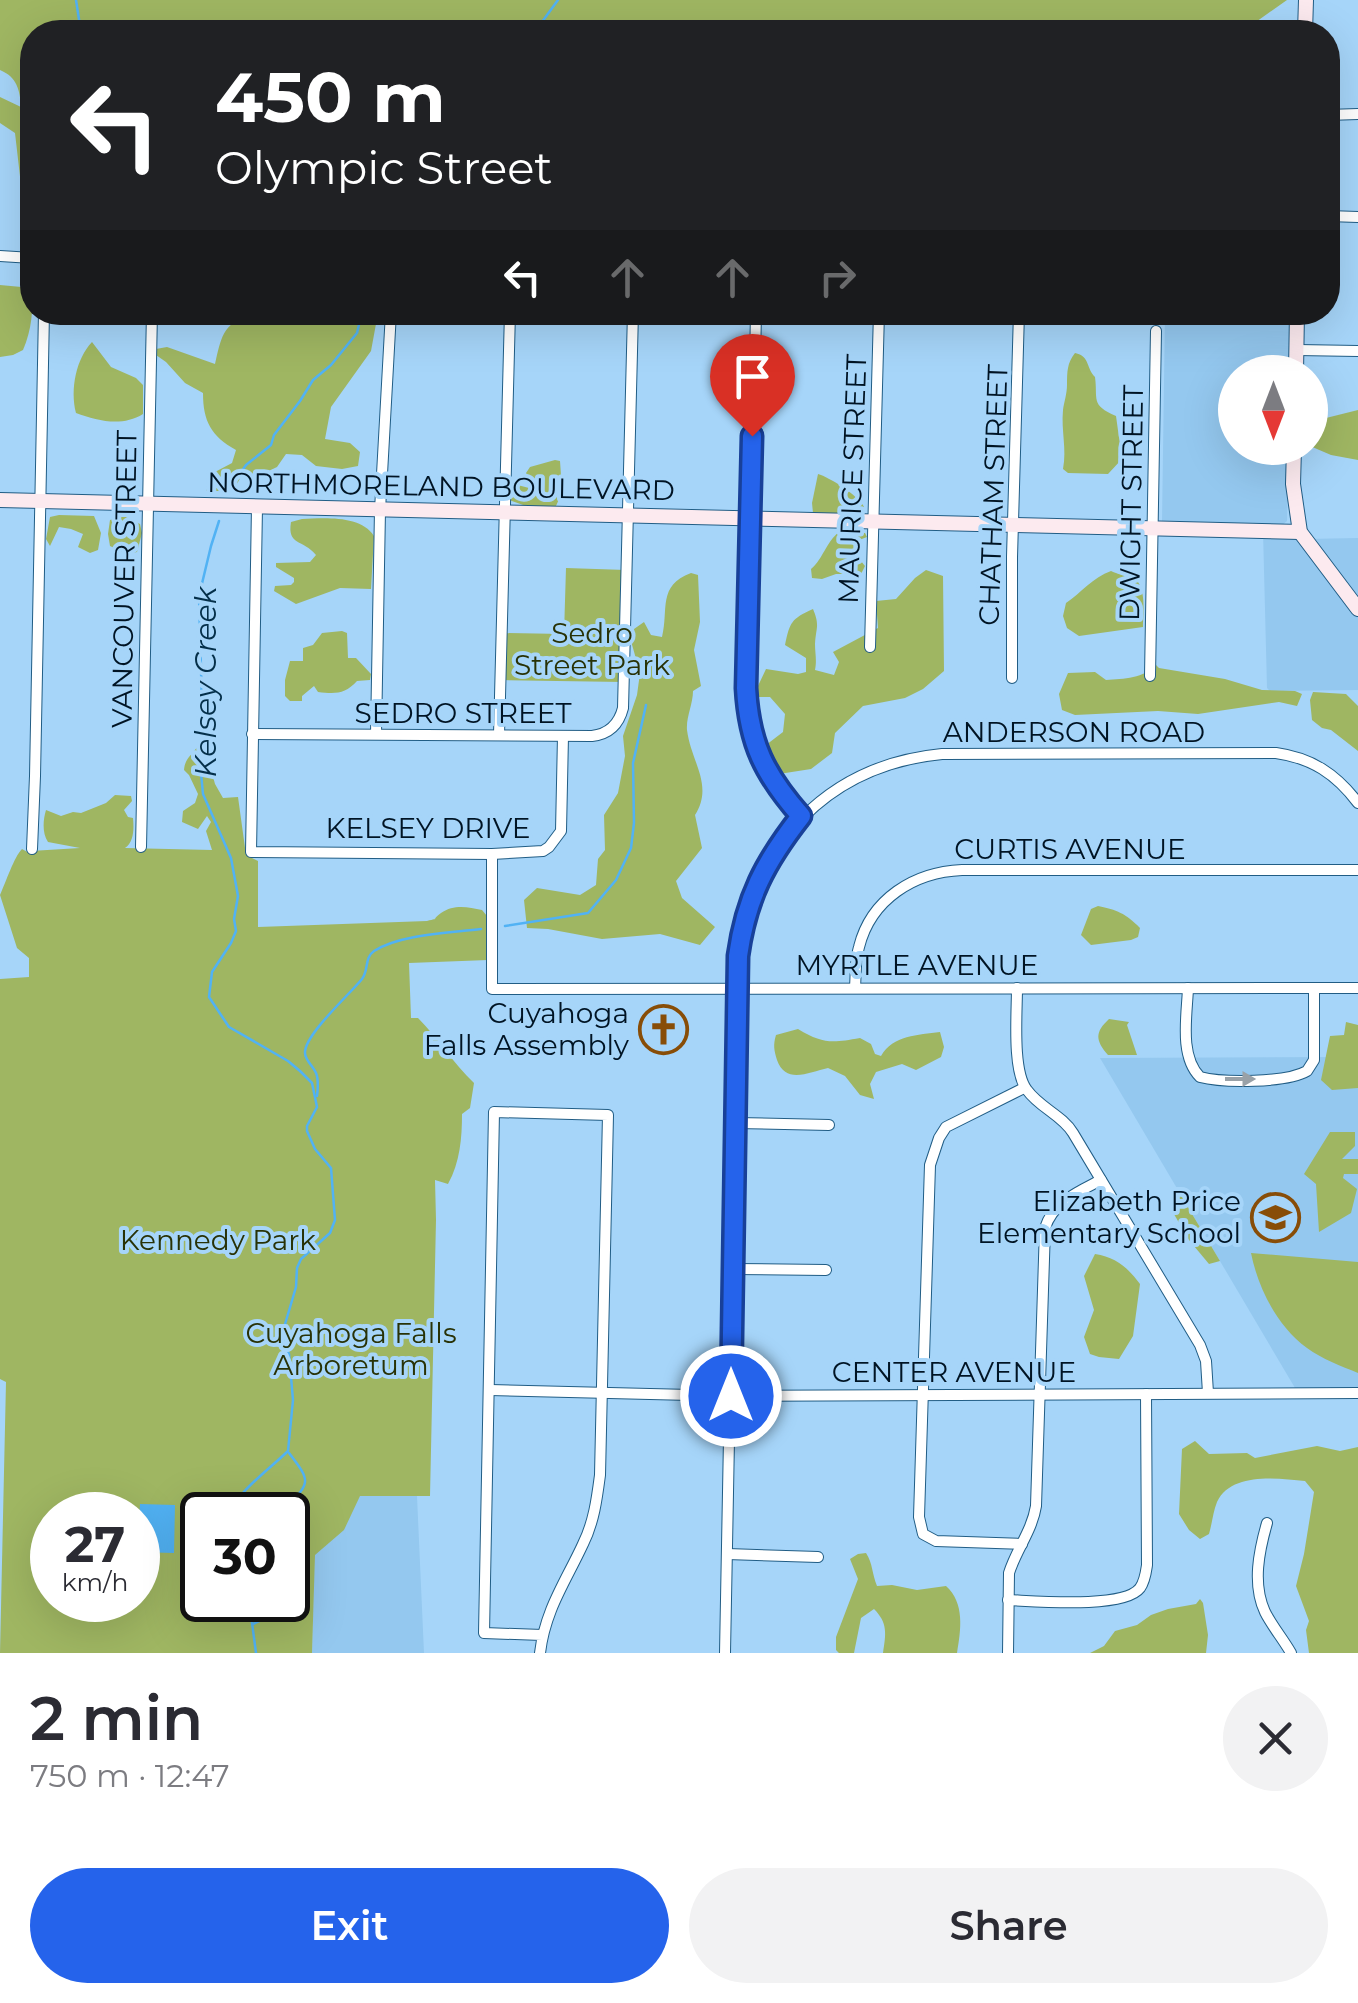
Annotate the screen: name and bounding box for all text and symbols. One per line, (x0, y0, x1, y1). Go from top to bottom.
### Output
text: 450 m (215, 54, 446, 140)
icon: left (50, 60, 180, 190)
text: Olympic Street (215, 140, 553, 195)
icon: left (495, 250, 550, 305)
icon: ahead (600, 250, 655, 305)
icon: ahead (705, 250, 760, 305)
icon: right (810, 250, 865, 305)
pin (710, 334, 795, 437)
icon: arrive (725, 349, 780, 404)
street label: MAURICE STREET (831, 353, 873, 605)
north arrow (1218, 355, 1328, 465)
map controls (1218, 355, 1328, 465)
street label: CHATHAM STREET (971, 364, 1015, 626)
street label: DWIGHT STREET (1112, 385, 1150, 621)
street label: VANCOUVER STREET (104, 430, 144, 728)
street label: NORTHMORELAND BOULEVARD (207, 465, 675, 507)
water label: Kelsey Creek (187, 585, 224, 777)
park label: Sedro Street Park (514, 616, 670, 682)
street label: SEDRO STREET (355, 696, 571, 730)
street label: ANDERSON ROAD (943, 715, 1205, 749)
street label: KELSEY DRIVE (325, 811, 531, 845)
street label: CURTIS AVENUE (954, 832, 1186, 866)
street label: MYRTLE AVENUE (796, 948, 1038, 982)
place label: Cuyahoga Falls Assembly (424, 996, 630, 1062)
church icon: Cuyahoga Falls Assembly (638, 1003, 690, 1055)
one-way arrow (1224, 1071, 1256, 1087)
place label: Elizabeth Price Elementary School (977, 1184, 1241, 1250)
school or university icon: Elizabeth Price Elementary School (1250, 1191, 1302, 1243)
park label: Kennedy Park (120, 1223, 316, 1257)
park label: Cuyahoga Falls Arboretum (245, 1316, 457, 1382)
position arrow (679, 1344, 783, 1448)
street label: CENTER AVENUE (832, 1355, 1076, 1389)
speed limit sign: 30 (180, 1492, 310, 1622)
text: 27 (65, 1514, 125, 1575)
text: km/h (62, 1567, 128, 1597)
text: 2 min (30, 1682, 203, 1755)
button: close (1223, 1686, 1328, 1791)
text: 750 m · 12:47 (30, 1756, 230, 1795)
button: Exit (30, 1868, 669, 1983)
button: Share (689, 1868, 1328, 1983)

